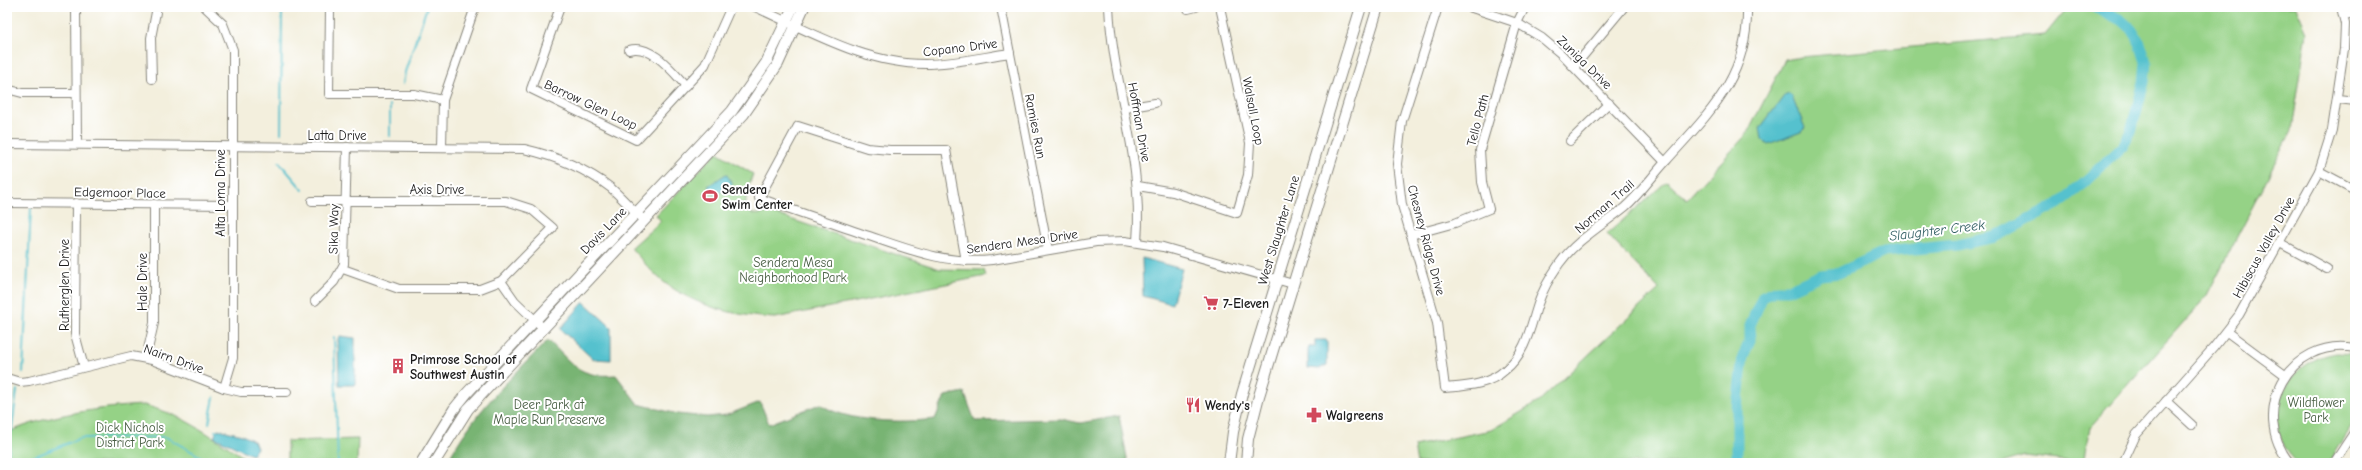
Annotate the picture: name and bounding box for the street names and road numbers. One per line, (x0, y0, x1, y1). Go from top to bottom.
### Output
street label: Zuniga Drive (1554, 33, 1615, 92)
street label: Copano Drive (922, 35, 999, 60)
street label: Barrow Glen Loop (542, 76, 640, 133)
street label: Walsall Loop (1240, 76, 1267, 146)
street label: Hoffman Drive (1125, 81, 1154, 163)
street label: Ramies Run (1022, 92, 1049, 160)
street label: Tello Path (1463, 92, 1492, 148)
street label: Latta Drive (307, 128, 367, 143)
street label: Alta Loma Drive (213, 149, 228, 237)
street label: West Slaughter Lane (1255, 173, 1302, 287)
street label: Norman Trail (1572, 177, 1637, 236)
street label: Axis Drive (410, 182, 465, 197)
street label: Chesney Ridge Drive (1405, 183, 1449, 298)
street label: Edgemoor Place (74, 184, 166, 201)
street label: Hibiscus Valley Drive (2229, 194, 2298, 301)
street label: Davis Lane (577, 203, 630, 257)
street label: Sika Way (326, 204, 341, 254)
street label: Sendera Mesa Drive (966, 226, 1079, 257)
street label: Rutherglen Drive (57, 238, 72, 331)
street label: Hale Drive (135, 253, 150, 311)
street label: Nairn Drive (142, 341, 206, 376)

